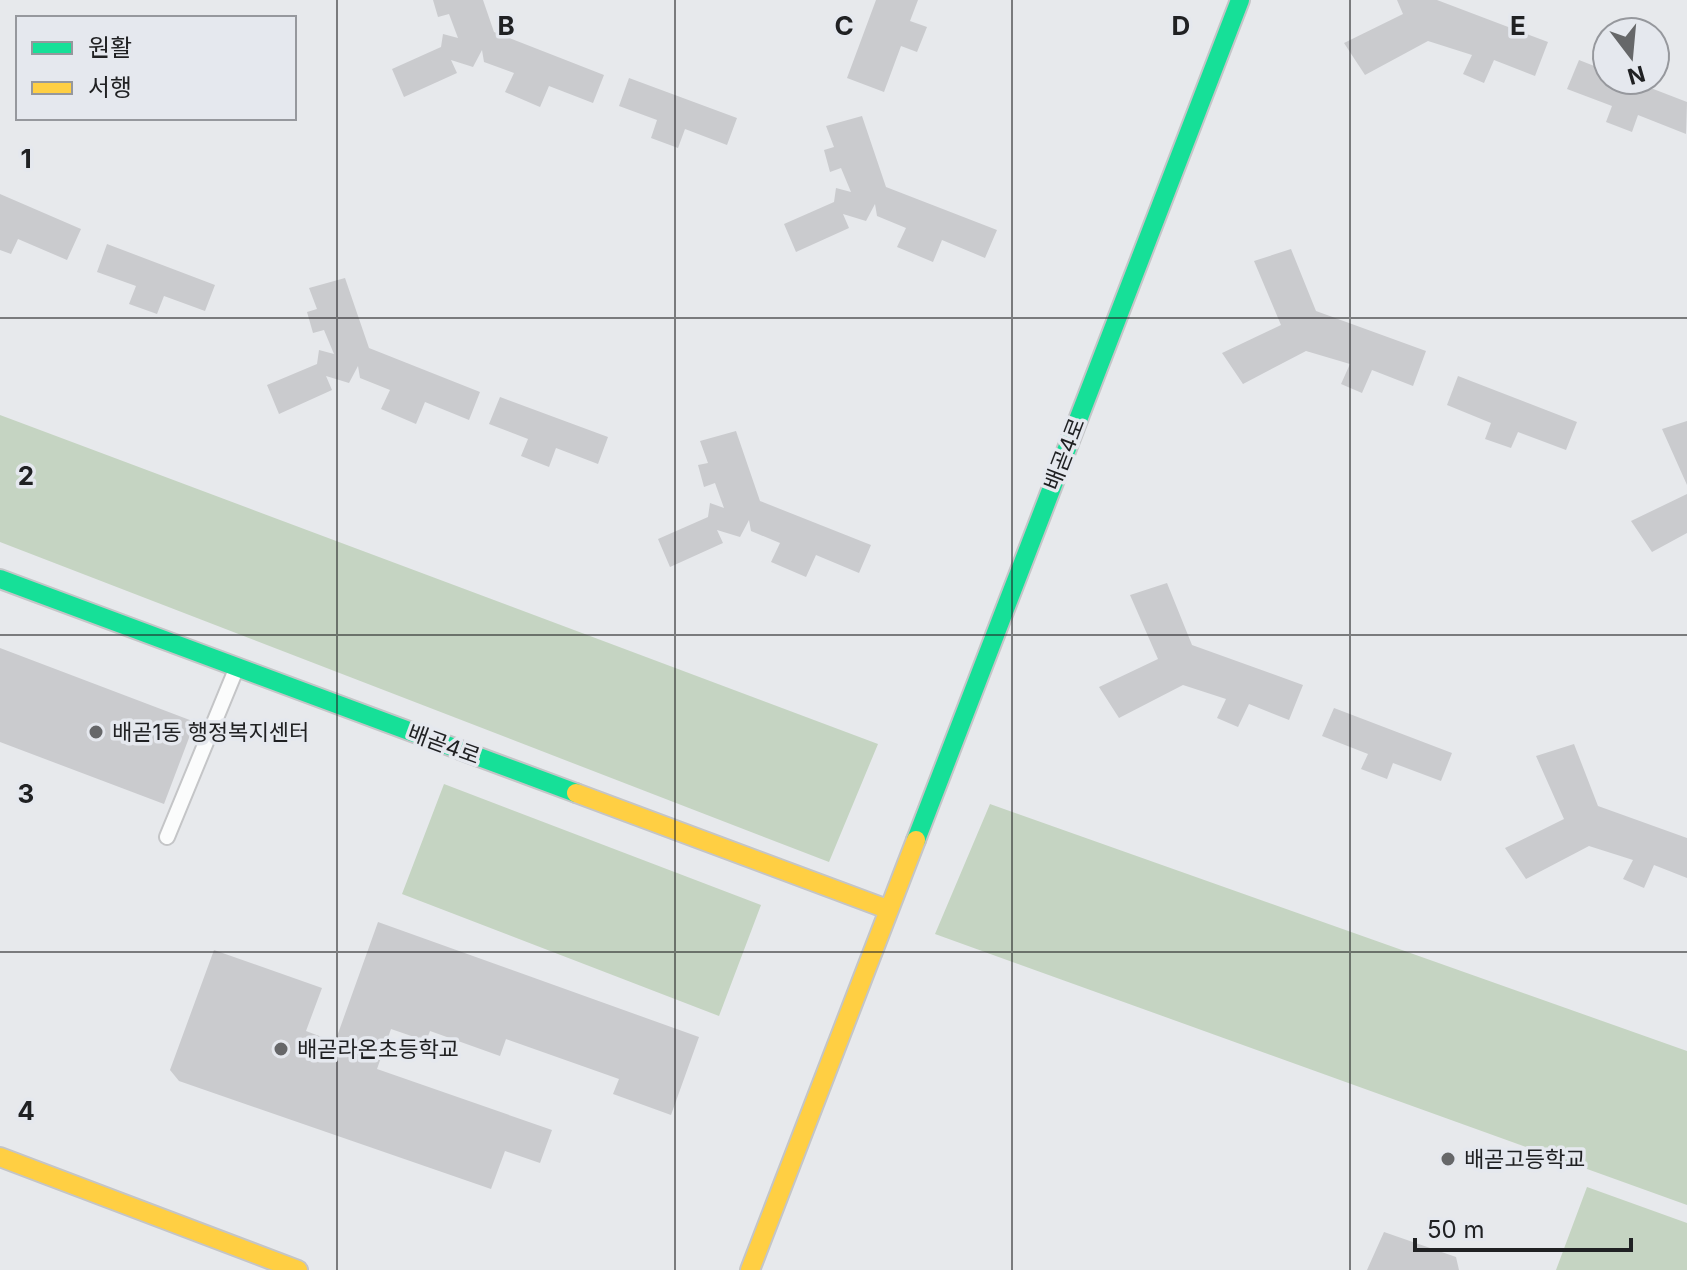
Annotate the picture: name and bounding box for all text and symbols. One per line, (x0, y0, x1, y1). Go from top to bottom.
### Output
text: B (497, 10, 515, 41)
text: C (834, 10, 854, 41)
text: D (1172, 10, 1190, 41)
text: E (1510, 10, 1526, 41)
legend (16, 16, 296, 120)
north arrow (1591, 16, 1671, 96)
text: 원활 (88, 33, 132, 62)
text: N (1625, 60, 1648, 90)
text: 서행 (88, 73, 132, 102)
text: 1 (20, 143, 32, 174)
street label: 배곧4로 (1038, 414, 1090, 494)
text: 2 (18, 460, 34, 491)
place label: 배곧1동 행정복지센터 (112, 719, 309, 745)
street label: 배곧4로 (404, 719, 484, 769)
marker: 배곧1동 행정복지센터 (87, 723, 105, 741)
text: 3 (18, 778, 34, 809)
place label: 배곧라온초등학교 (297, 1036, 459, 1062)
marker: 배곧라온초등학교 (272, 1040, 290, 1058)
text: 4 (17, 1095, 35, 1126)
place label: 배곧고등학교 (1464, 1146, 1585, 1172)
marker: 배곧고등학교 (1439, 1150, 1457, 1168)
scale bar (1415, 1202, 1631, 1252)
text: 50 m (1427, 1215, 1485, 1244)

